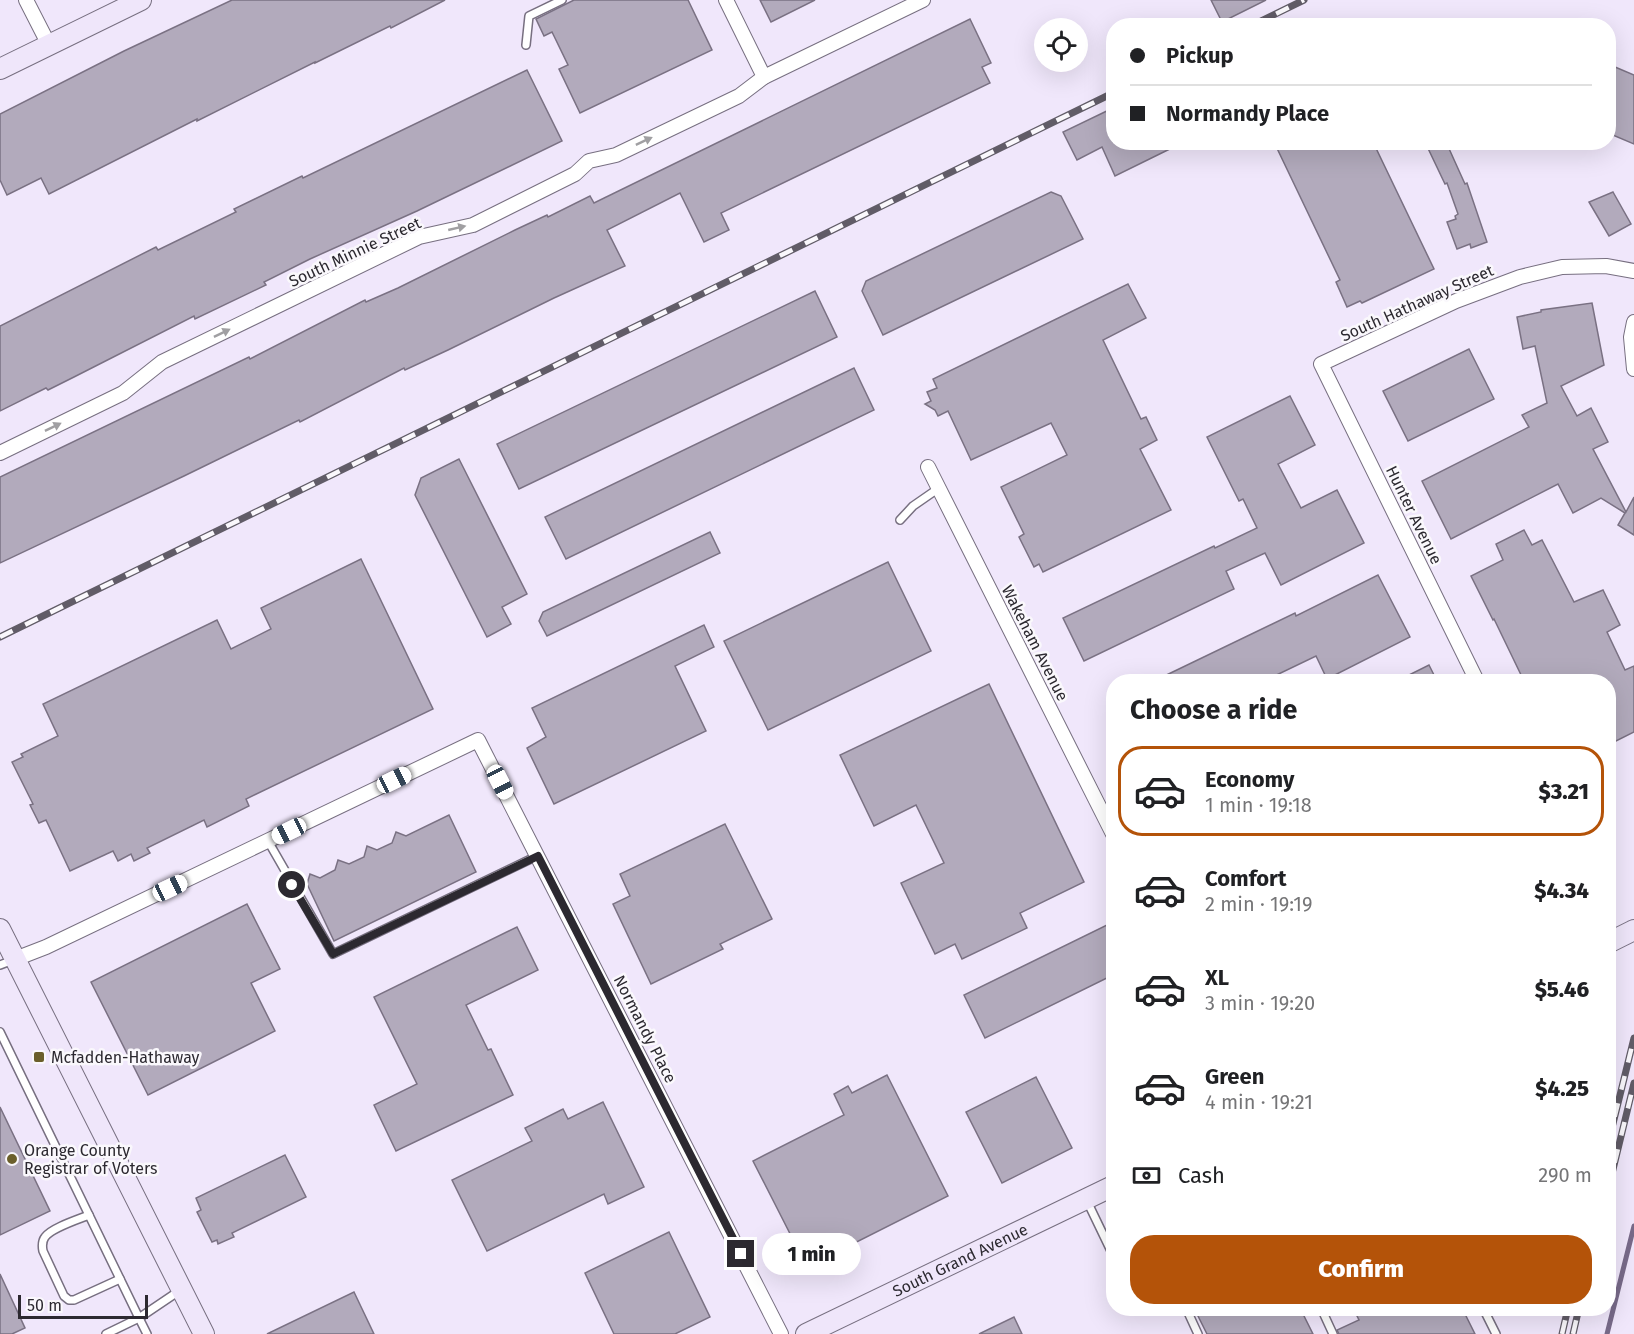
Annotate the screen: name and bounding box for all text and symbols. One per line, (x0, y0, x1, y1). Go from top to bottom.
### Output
map controls (1034, 18, 1088, 72)
button: locate (1034, 18, 1088, 72)
text: Pickup (1166, 42, 1234, 69)
text: Normandy Place (1166, 100, 1329, 127)
one-way arrow (635, 137, 652, 146)
street label: South Minnie Street (286, 213, 424, 291)
one-way arrow (448, 223, 466, 233)
street label: South Hathaway Street (1338, 261, 1497, 345)
one-way arrow (214, 328, 231, 337)
one-way arrow (44, 423, 61, 432)
street label: Hunter Avenue (1382, 463, 1446, 567)
street label: Wakeham Avenue (998, 582, 1072, 704)
text: Choose a ride (1130, 694, 1297, 726)
car (484, 762, 516, 802)
car (374, 764, 414, 796)
icon: car (1133, 764, 1187, 818)
text: Economy (1205, 766, 1294, 793)
text: $3.21 (1538, 778, 1589, 805)
text: 1 min · 19:18 (1205, 793, 1312, 817)
car (269, 815, 309, 847)
icon: car (1133, 863, 1187, 917)
text: Comfort (1205, 865, 1286, 892)
route start (278, 871, 305, 898)
car (150, 872, 190, 904)
text: $4.34 (1534, 877, 1589, 904)
text: 2 min · 19:19 (1205, 892, 1312, 916)
icon: car (1133, 962, 1187, 1016)
text: XL (1205, 964, 1229, 991)
street label: Normandy Place (610, 972, 680, 1086)
text: $5.46 (1535, 976, 1589, 1003)
text: 3 min · 19:20 (1205, 991, 1315, 1015)
place label: Mcfadden-Hathaway (51, 1048, 200, 1067)
marker: Mcfadden-Hathaway (32, 1050, 46, 1064)
icon: car (1133, 1061, 1187, 1115)
text: Green (1205, 1063, 1264, 1090)
text: $4.25 (1535, 1075, 1589, 1102)
text: 4 min · 19:21 (1205, 1090, 1313, 1114)
place label: Orange County Registrar of Voters (24, 1141, 157, 1178)
marker: Orange County Registrar of Voters (5, 1152, 19, 1166)
icon: cash (1130, 1159, 1163, 1192)
text: Cash (1178, 1162, 1225, 1189)
text: 290 m (1538, 1163, 1592, 1187)
street label: South Grand Avenue (889, 1219, 1031, 1300)
callout: 1 min (762, 1233, 861, 1275)
button: Confirm (1130, 1235, 1592, 1304)
route end (727, 1240, 754, 1267)
text: 1 min (788, 1242, 835, 1266)
scale bar (18, 1292, 148, 1320)
text: 50 m (27, 1296, 62, 1315)

